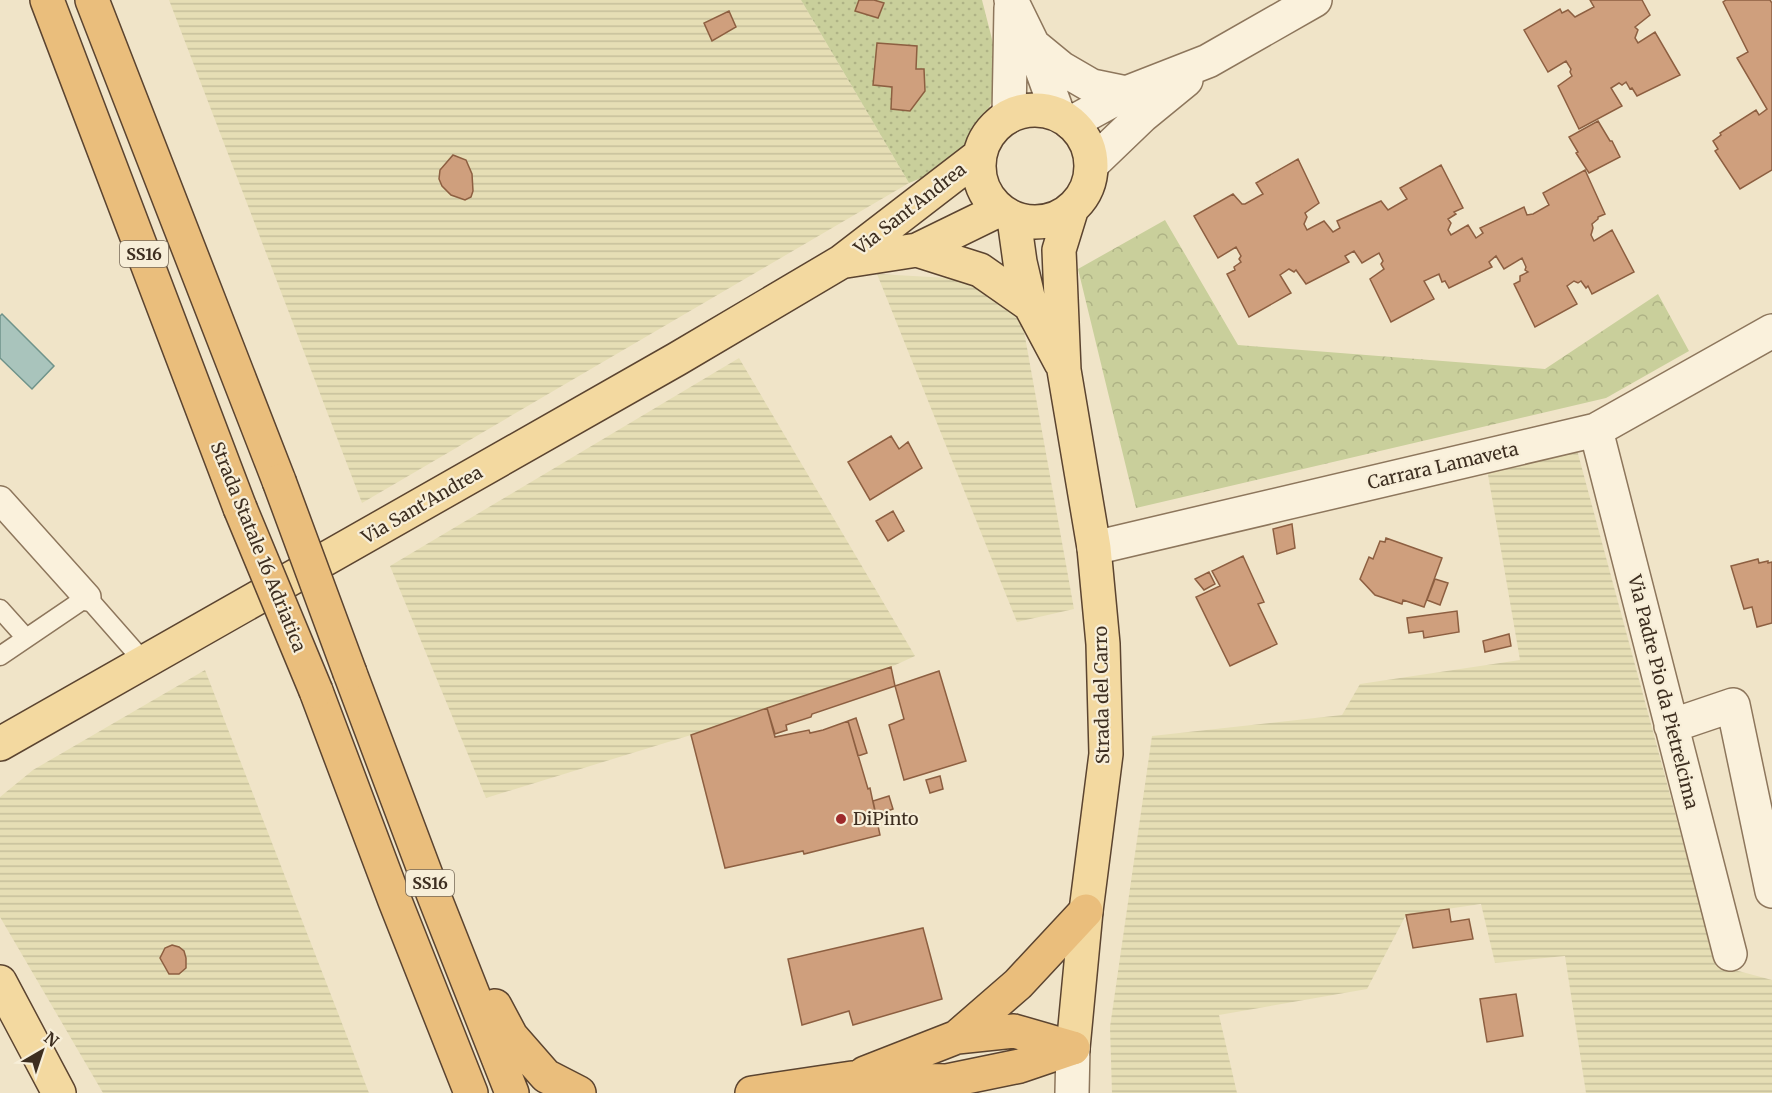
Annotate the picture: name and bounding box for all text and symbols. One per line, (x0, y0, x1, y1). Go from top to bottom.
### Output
street label: Via Sant'Andrea (848, 158, 971, 260)
road number: SS16 (120, 241, 168, 267)
street label: Carrara Lamaveta (1365, 437, 1521, 494)
street label: Strada Statale 16 Adriatica (206, 438, 311, 656)
street label: Via Sant'Andrea (356, 460, 487, 549)
street label: Via Padre Pio da Pietrelcima (1623, 571, 1704, 812)
street label: Strada del Carro (1089, 626, 1114, 764)
place label: DiPinto (853, 807, 918, 830)
marker: DiPinto (834, 812, 848, 826)
road number: SS16 (406, 870, 454, 896)
north arrow (12, 1021, 72, 1081)
text: N (40, 1028, 63, 1051)

